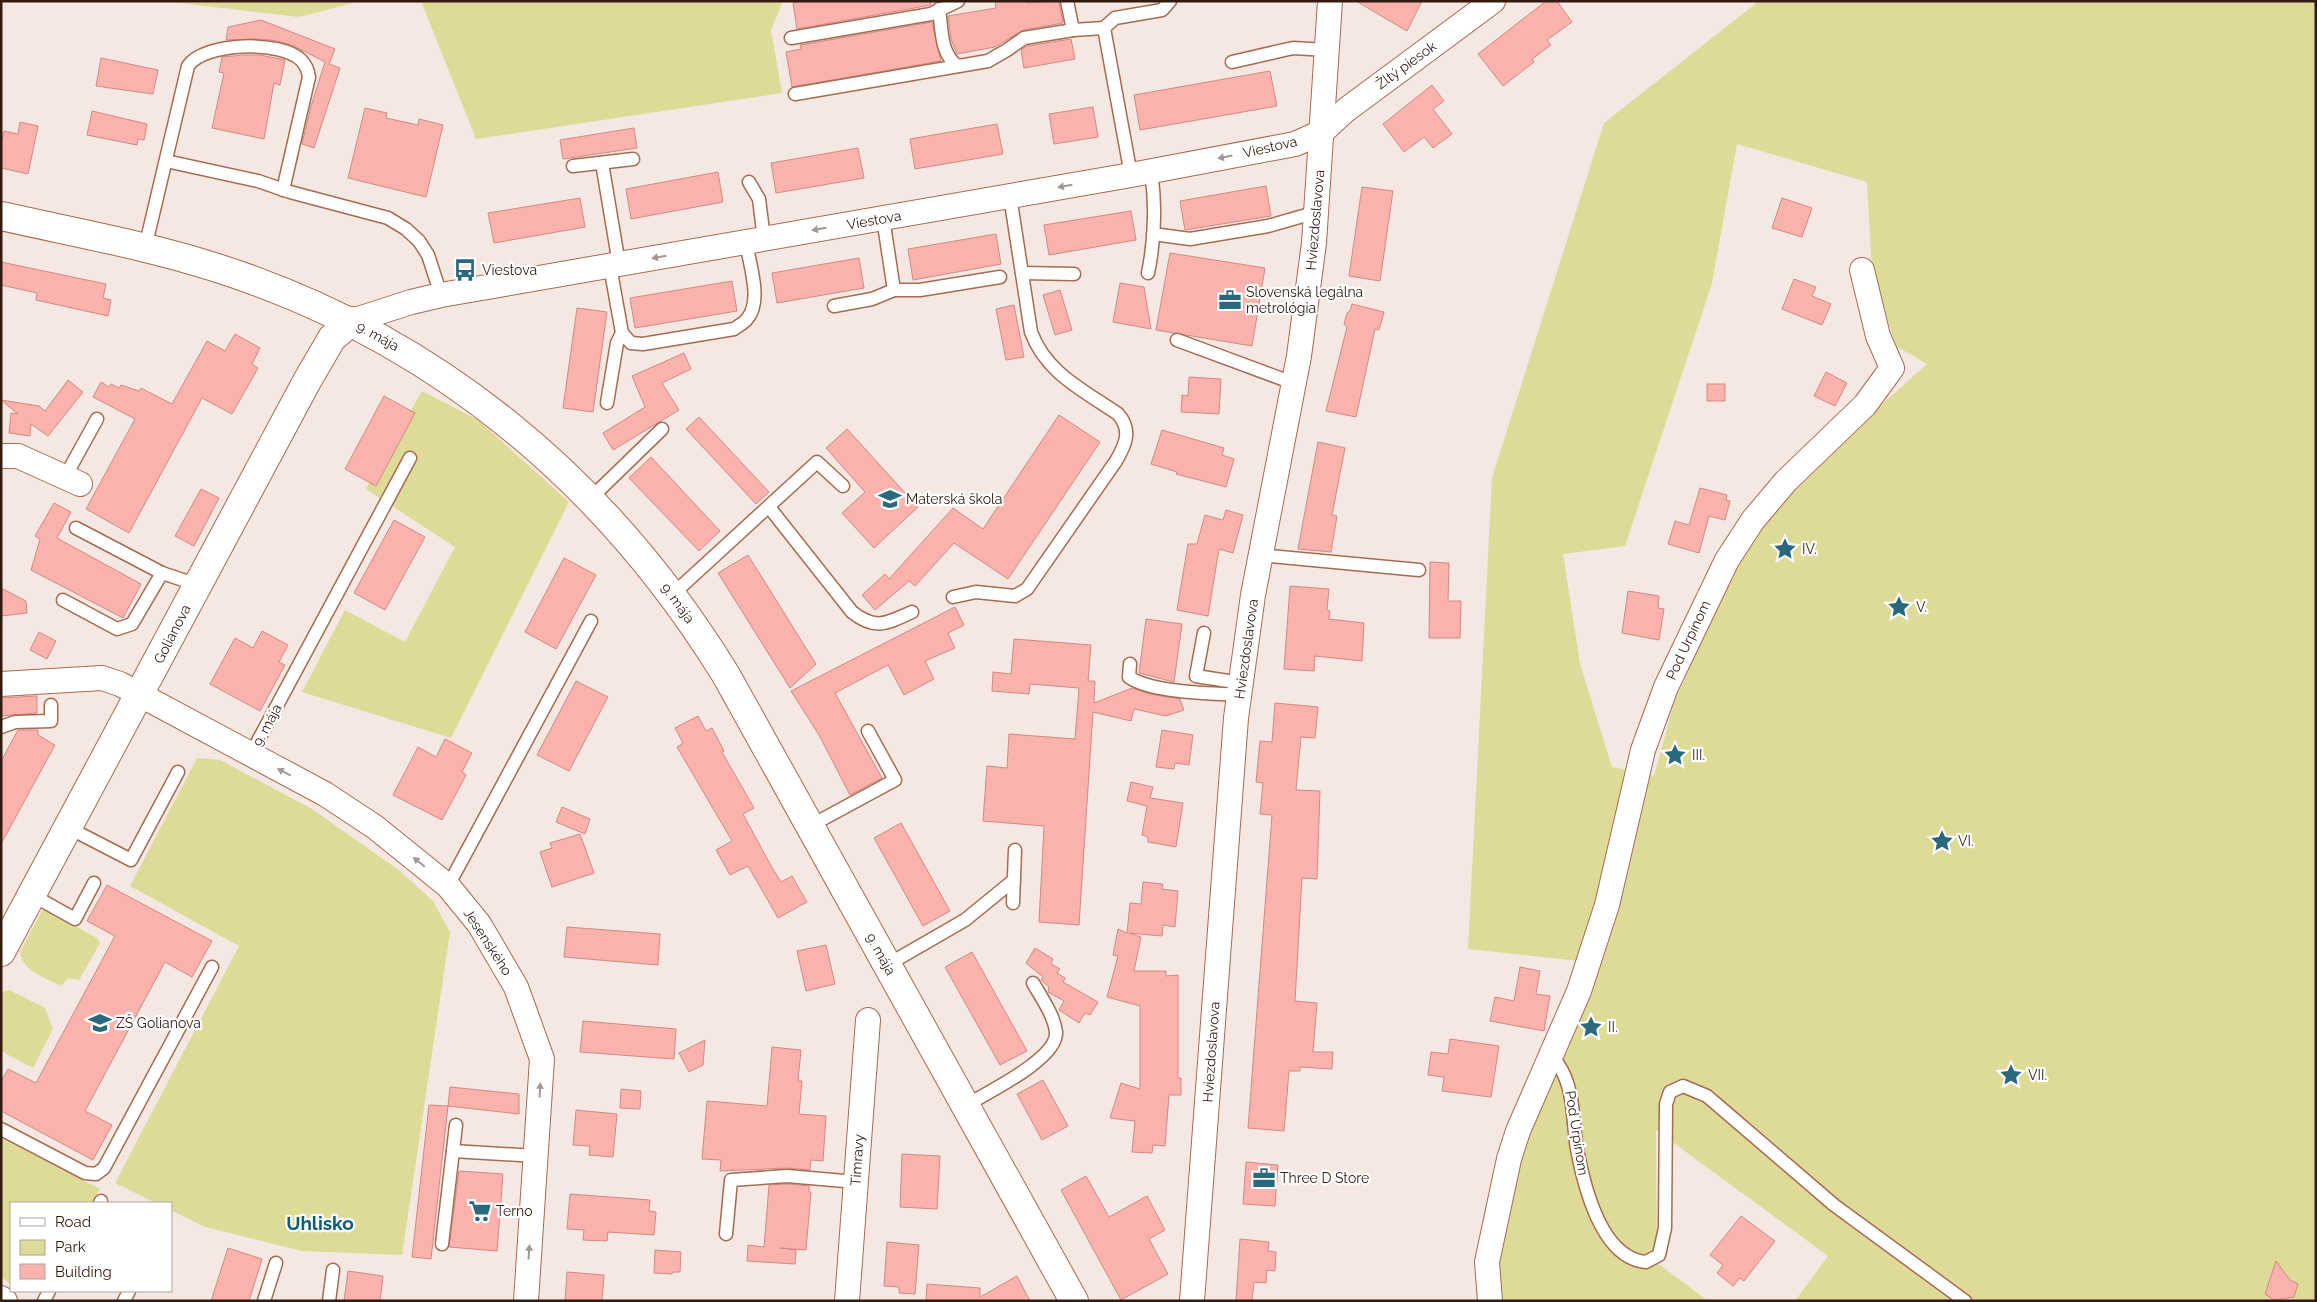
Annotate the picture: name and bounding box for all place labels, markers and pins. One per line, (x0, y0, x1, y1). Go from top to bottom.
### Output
bus stop icon: Viestova (452, 257, 478, 283)
place label: Viestova (482, 262, 537, 278)
place label: Slovenská legálna metrológia (1246, 284, 1363, 316)
office icon: Slovenská legálna metrológia (1217, 287, 1243, 313)
school or university icon: Materská škola (877, 486, 903, 512)
place label: Materská škola (906, 491, 1002, 507)
place icon: IV. (1772, 536, 1798, 562)
place label: IV. (1802, 541, 1817, 557)
place icon: V. (1886, 594, 1912, 620)
place label: V. (1916, 599, 1927, 615)
place icon: III. (1662, 742, 1688, 768)
place label: III. (1692, 747, 1705, 763)
place icon: VI. (1929, 828, 1955, 854)
place label: VI. (1958, 833, 1974, 849)
school or university icon: ZŠ Golianova (87, 1010, 113, 1036)
place label: ZŠ Golianova (116, 1013, 201, 1031)
place icon: II. (1578, 1014, 1604, 1040)
place label: II. (1608, 1019, 1618, 1035)
place icon: VII. (1998, 1062, 2024, 1088)
place label: VII. (2028, 1067, 2047, 1083)
office icon: Three D Store (1251, 1165, 1277, 1191)
place label: Three D Store (1280, 1170, 1369, 1186)
supermarket icon: Terno (467, 1198, 493, 1224)
place label: Terno (496, 1203, 533, 1219)

